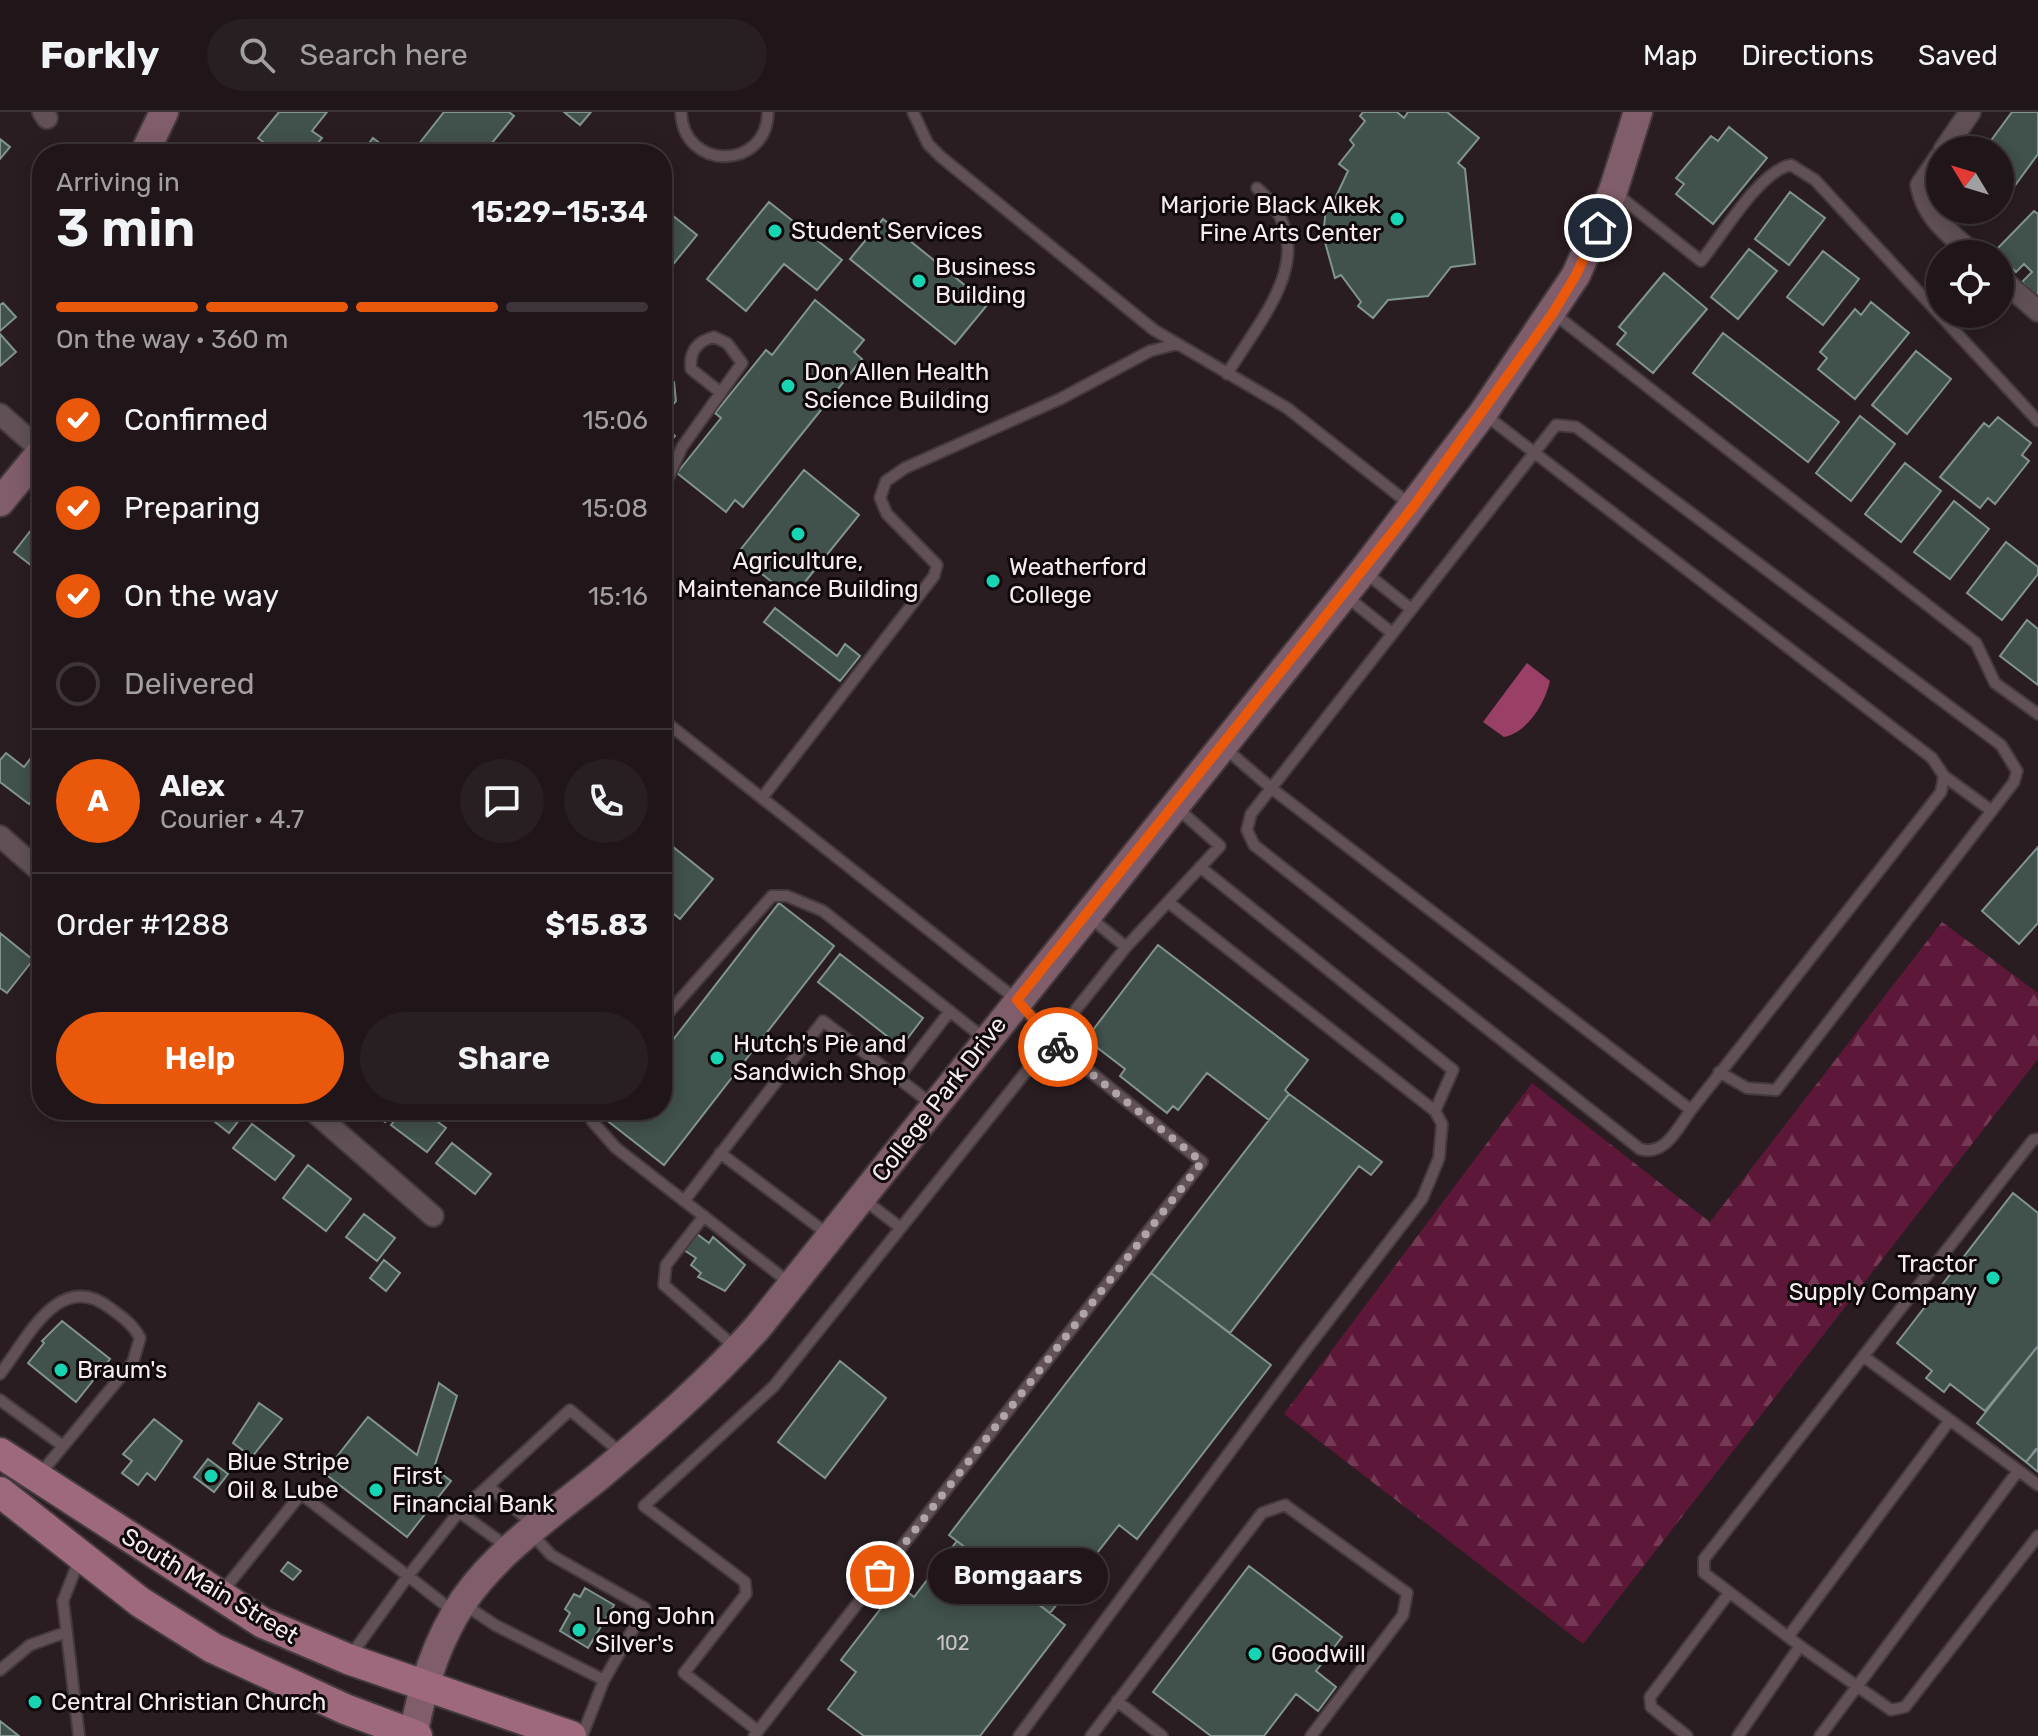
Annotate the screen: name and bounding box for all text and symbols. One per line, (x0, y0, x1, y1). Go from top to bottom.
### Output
search box (207, 19, 767, 91)
text: Forkly (40, 32, 159, 78)
icon: search (235, 33, 279, 77)
text: Search here (299, 37, 468, 73)
text: Map (1643, 39, 1697, 72)
text: Directions (1741, 39, 1874, 72)
text: Saved (1918, 39, 1998, 72)
north arrow (1926, 136, 2014, 224)
map controls (1926, 136, 2014, 328)
text: Arriving in (56, 167, 180, 198)
place label: Marjorie Black Alkek Fine Arts Center (1160, 191, 1382, 247)
text: 15:29–15:34 (471, 194, 648, 230)
pin (1564, 194, 1632, 262)
text: 3 min (56, 197, 195, 259)
icon: home (1576, 206, 1620, 250)
marker: Marjorie Black Alkek Fine Arts Center (1388, 210, 1406, 228)
place label: Student Services (791, 217, 983, 245)
marker: Student Services (766, 222, 784, 240)
button: locate (1926, 240, 2014, 328)
place label: Business Building (935, 253, 1036, 309)
marker: Business Building (910, 272, 928, 290)
text: On the way · 360 m (56, 324, 288, 355)
place label: Don Allen Health Science Building (804, 358, 990, 414)
marker: Don Allen Health Science Building (779, 377, 797, 395)
icon: check (56, 398, 100, 442)
text: Confirmed (124, 402, 268, 438)
text: 15:06 (583, 405, 648, 436)
icon: check (56, 486, 100, 530)
text: Preparing (124, 490, 260, 526)
text: 15:08 (582, 493, 648, 524)
marker: Agriculture, Maintenance Building (789, 525, 807, 543)
place label: Agriculture, Maintenance Building (677, 547, 919, 603)
place label: Weatherford College (1009, 553, 1147, 609)
marker: Weatherford College (984, 572, 1002, 590)
icon: check (56, 574, 100, 618)
text: On the way (124, 578, 279, 614)
text: 15:16 (588, 581, 648, 612)
text: Delivered (124, 666, 255, 702)
button: chat (460, 759, 544, 843)
button: phone (564, 759, 648, 843)
text: Alex (160, 768, 225, 804)
text: A (87, 783, 109, 819)
text: Courier · 4.7 (160, 804, 304, 835)
text: Order #1288 (56, 907, 230, 943)
text: $15.83 (545, 907, 648, 943)
courier (1018, 1007, 1098, 1087)
street label: College Park Drive (866, 1011, 1012, 1187)
button: Help (56, 1012, 344, 1104)
button: Share (360, 1012, 648, 1104)
icon: bike (1036, 1025, 1080, 1069)
place label: Hutch's Pie and Sandwich Shop (733, 1030, 907, 1086)
marker: Hutch's Pie and Sandwich Shop (708, 1049, 726, 1067)
place label: Tractor Supply Company (1789, 1250, 1977, 1306)
marker: Tractor Supply Company (1984, 1269, 2002, 1287)
place label: Braum's (77, 1356, 167, 1384)
marker: Braum's (52, 1361, 70, 1379)
place label: Blue Stripe Oil & Lube (227, 1448, 350, 1504)
place label: First Financial Bank (392, 1462, 555, 1518)
marker: Blue Stripe Oil & Lube (202, 1467, 220, 1485)
marker: First Financial Bank (367, 1481, 385, 1499)
street label: South Main Street (117, 1522, 303, 1650)
pin (846, 1541, 914, 1609)
callout: Bomgaars (928, 1547, 1108, 1603)
icon: bag (858, 1553, 902, 1597)
text: Bomgaars (953, 1560, 1083, 1591)
place label: Long John Silver's (595, 1602, 715, 1658)
marker: Long John Silver's (570, 1621, 588, 1639)
house number: 102 (937, 1631, 970, 1655)
place label: Goodwill (1271, 1640, 1366, 1668)
marker: Goodwill (1246, 1645, 1264, 1663)
place label: Central Christian Church (51, 1688, 326, 1716)
marker: Central Christian Church (26, 1693, 44, 1711)

